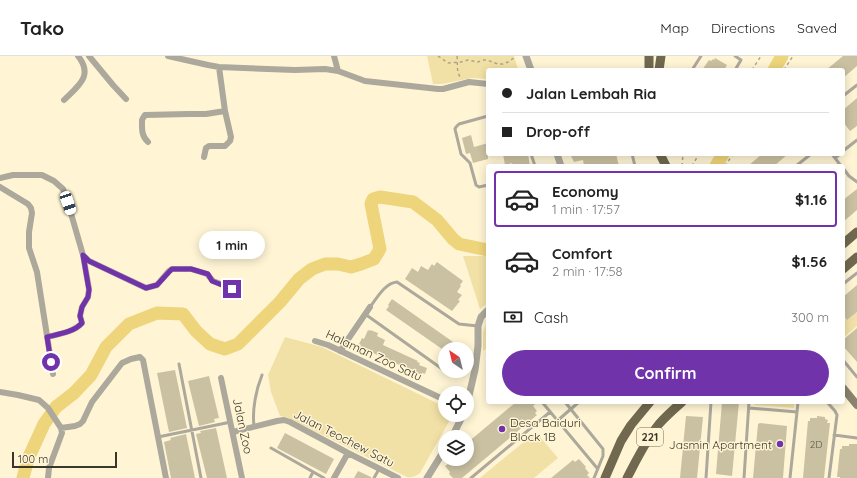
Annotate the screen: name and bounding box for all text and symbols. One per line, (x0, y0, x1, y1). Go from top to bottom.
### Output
text: Tako (20, 16, 64, 40)
text: Map (660, 19, 689, 37)
text: Directions (711, 19, 775, 37)
text: Saved (797, 19, 837, 37)
text: Jalan Lembah Ria (526, 84, 657, 103)
text: Drop-off (526, 122, 590, 141)
icon: car (504, 181, 540, 217)
text: Economy (552, 182, 619, 201)
car (58, 190, 78, 216)
text: $1.16 (795, 190, 827, 209)
text: 1 min · 17:57 (552, 201, 620, 217)
callout: 1 min (199, 231, 265, 259)
text: 1 min (216, 237, 248, 253)
icon: car (504, 243, 540, 279)
text: Comfort (552, 244, 613, 263)
text: $1.56 (792, 252, 827, 271)
text: 2 min · 17:58 (552, 263, 623, 279)
route end (223, 280, 241, 298)
icon: cash (502, 306, 524, 328)
text: Cash (534, 308, 568, 327)
text: 300 m (791, 309, 829, 325)
street label: Halaman Zoo Satu (323, 326, 425, 384)
north arrow (438, 342, 474, 378)
map controls (438, 342, 474, 466)
button: Confirm (502, 350, 829, 396)
route start (42, 353, 60, 371)
button: locate (438, 386, 474, 422)
street label: Jalan Zoo (230, 397, 256, 455)
street label: Jalan Teochew Satu (291, 406, 397, 470)
place label: Desa Baiduri Block 1B (510, 415, 581, 444)
marker: Desa Baiduri Block 1B (497, 424, 507, 434)
road number: 221 (637, 428, 663, 446)
button: layers (438, 430, 474, 466)
place label: Jasmin Apartment (669, 437, 772, 452)
house number: 2D (810, 438, 822, 451)
marker: Jasmin Apartment (775, 439, 785, 449)
scale bar (12, 450, 117, 469)
text: 100 m (18, 452, 48, 466)

